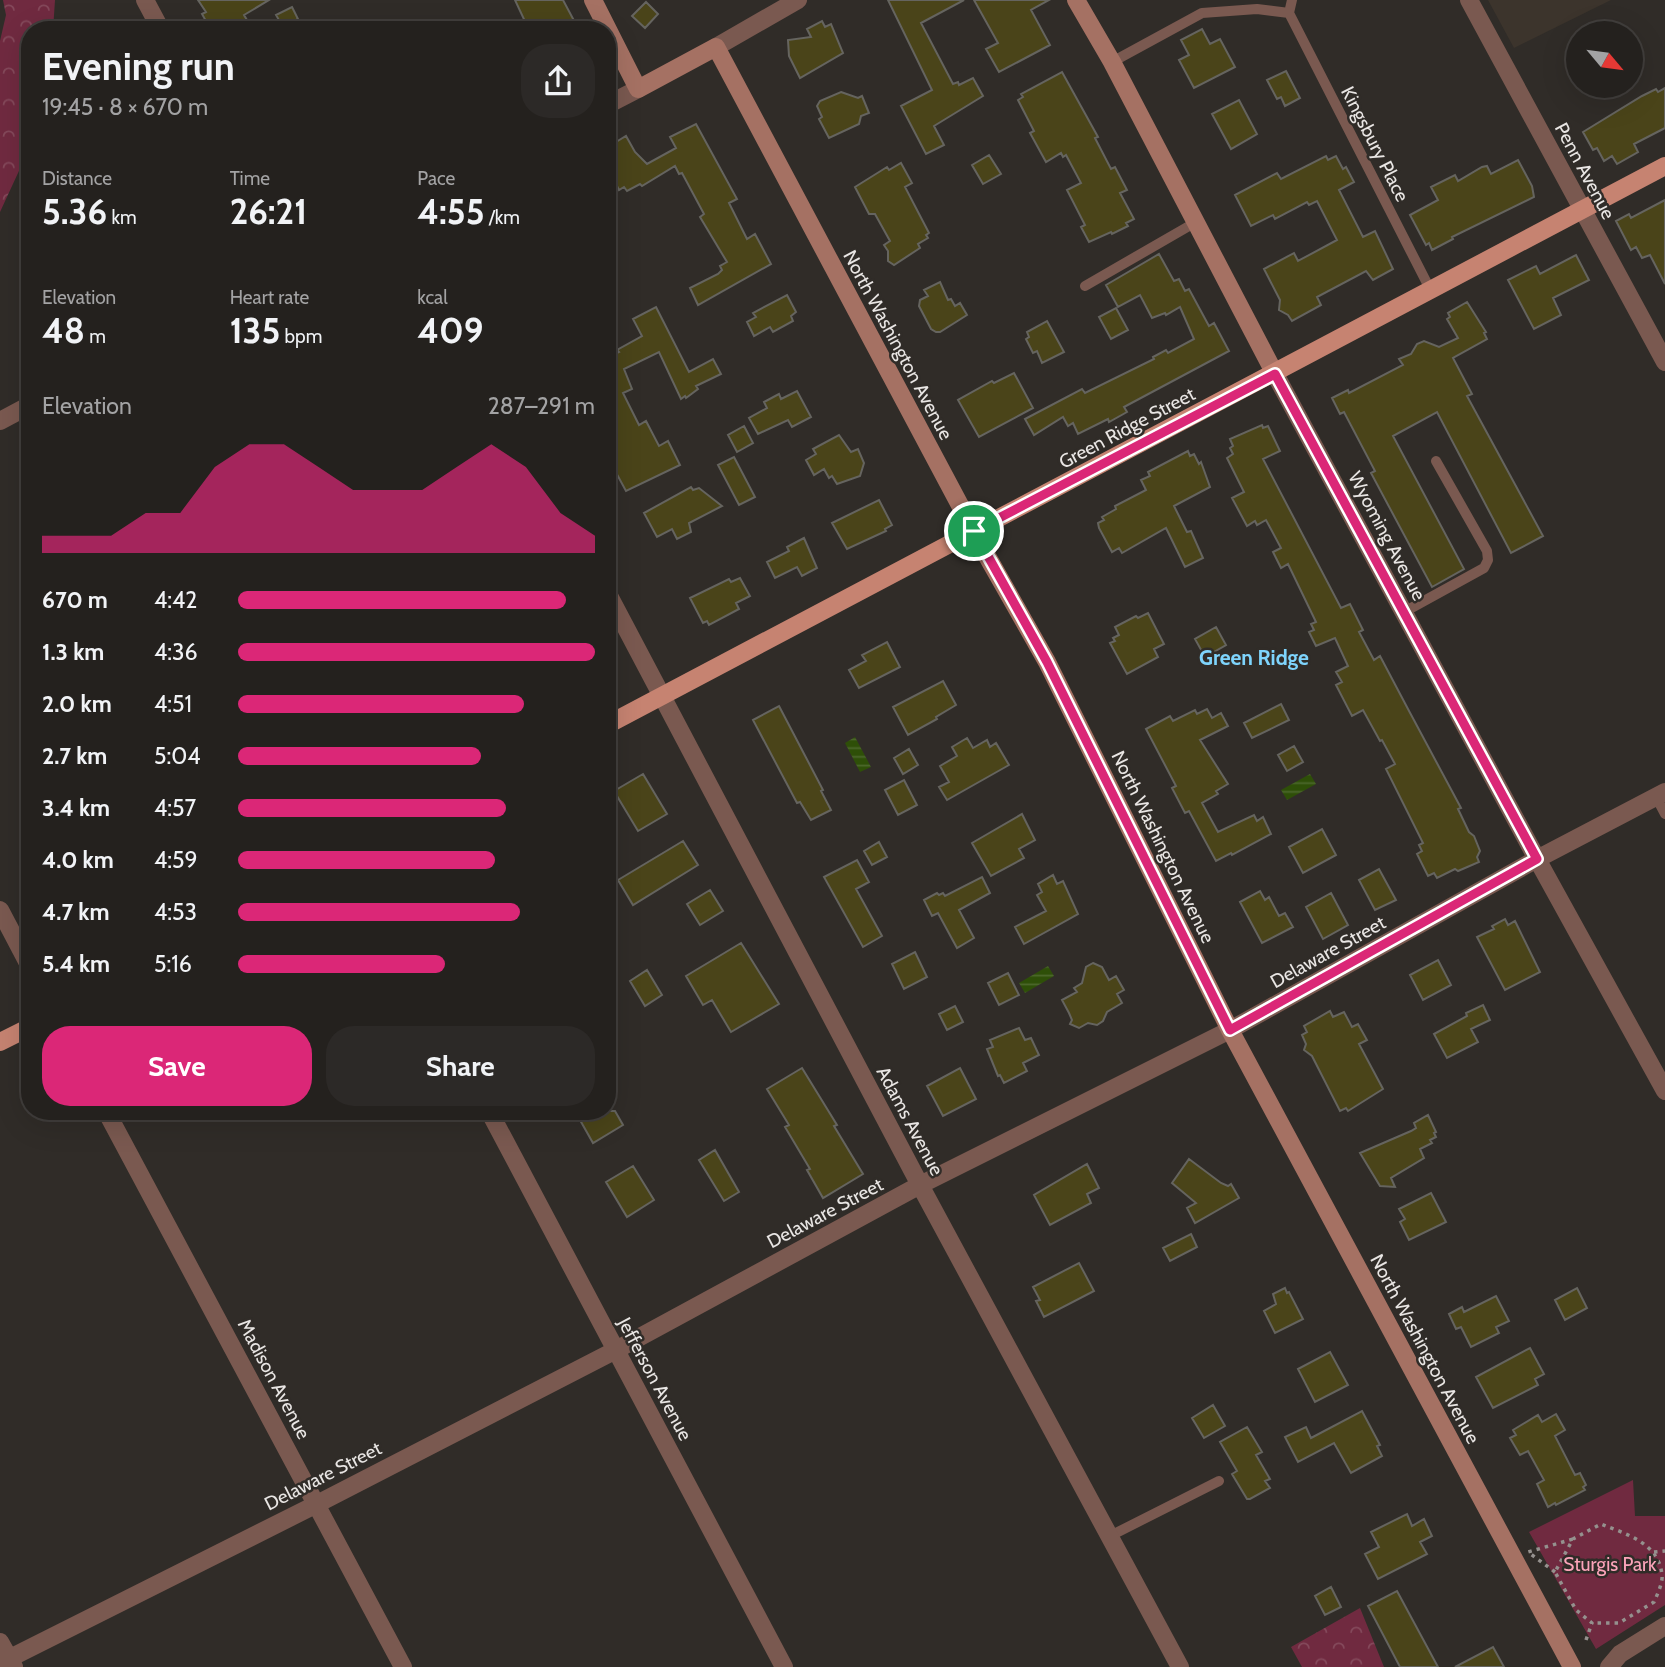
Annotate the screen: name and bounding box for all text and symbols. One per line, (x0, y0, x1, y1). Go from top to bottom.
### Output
north arrow (1566, 21, 1643, 98)
map controls (1566, 21, 1643, 98)
text: Evening run (42, 43, 235, 90)
button: share (521, 44, 595, 118)
street label: Kingsbury Place (1336, 83, 1414, 206)
text: 19:45 · 8 × 670 m (42, 93, 208, 121)
street label: Penn Avenue (1550, 119, 1620, 223)
text: Distance (42, 167, 112, 190)
text: Time (230, 167, 270, 190)
text: Pace (417, 167, 455, 190)
text: 5.36 (42, 190, 107, 233)
text: 26:21 (230, 190, 307, 233)
text: 4:55 (417, 190, 484, 233)
text: km (107, 206, 137, 229)
text: /km (484, 206, 520, 229)
street label: North Washington Avenue (838, 246, 958, 444)
text: Elevation (42, 286, 116, 309)
text: Heart rate (230, 286, 309, 309)
text: kcal (417, 286, 448, 309)
text: 48 (42, 309, 85, 352)
text: 135 (230, 309, 280, 352)
text: 409 (417, 309, 483, 352)
text: m (85, 325, 106, 348)
text: bpm (280, 325, 322, 348)
street label: Green Ridge Street (1055, 382, 1200, 474)
text: Elevation (42, 392, 132, 420)
text: 287–291 m (488, 392, 595, 420)
street label: Wyoming Avenue (1343, 467, 1431, 605)
pin (944, 501, 1004, 561)
icon: arrive (955, 512, 993, 550)
text: 670 m (42, 586, 108, 614)
text: 4:42 (154, 586, 197, 614)
text: 1.3 km (42, 638, 104, 666)
text: 4:36 (154, 638, 198, 666)
district label: Green Ridge (1199, 645, 1309, 670)
text: 2.0 km (42, 690, 112, 718)
text: 4:51 (154, 690, 192, 718)
text: 2.7 km (42, 742, 107, 770)
text: 5:04 (154, 742, 201, 770)
street label: North Washington Avenue (1106, 747, 1220, 947)
text: 3.4 km (42, 794, 110, 822)
text: 4:57 (154, 794, 196, 822)
text: 4.0 km (42, 846, 114, 874)
text: 4:59 (154, 846, 198, 874)
text: 4.7 km (42, 898, 109, 926)
text: 4:53 (154, 898, 197, 926)
street label: Delaware Street (1266, 911, 1390, 993)
text: 5.4 km (42, 950, 110, 978)
text: 5:16 (154, 950, 192, 978)
button: Save (42, 1026, 312, 1106)
button: Share (326, 1026, 595, 1106)
street label: Adams Avenue (872, 1063, 948, 1180)
street label: Delaware Street (763, 1172, 888, 1253)
street label: North Washington Avenue (1365, 1250, 1485, 1448)
street label: Jefferson Avenue (612, 1313, 697, 1445)
street label: Madison Avenue (233, 1315, 315, 1443)
street label: Delaware Street (261, 1436, 386, 1515)
park label: Sturgis Park (1563, 1553, 1657, 1576)

